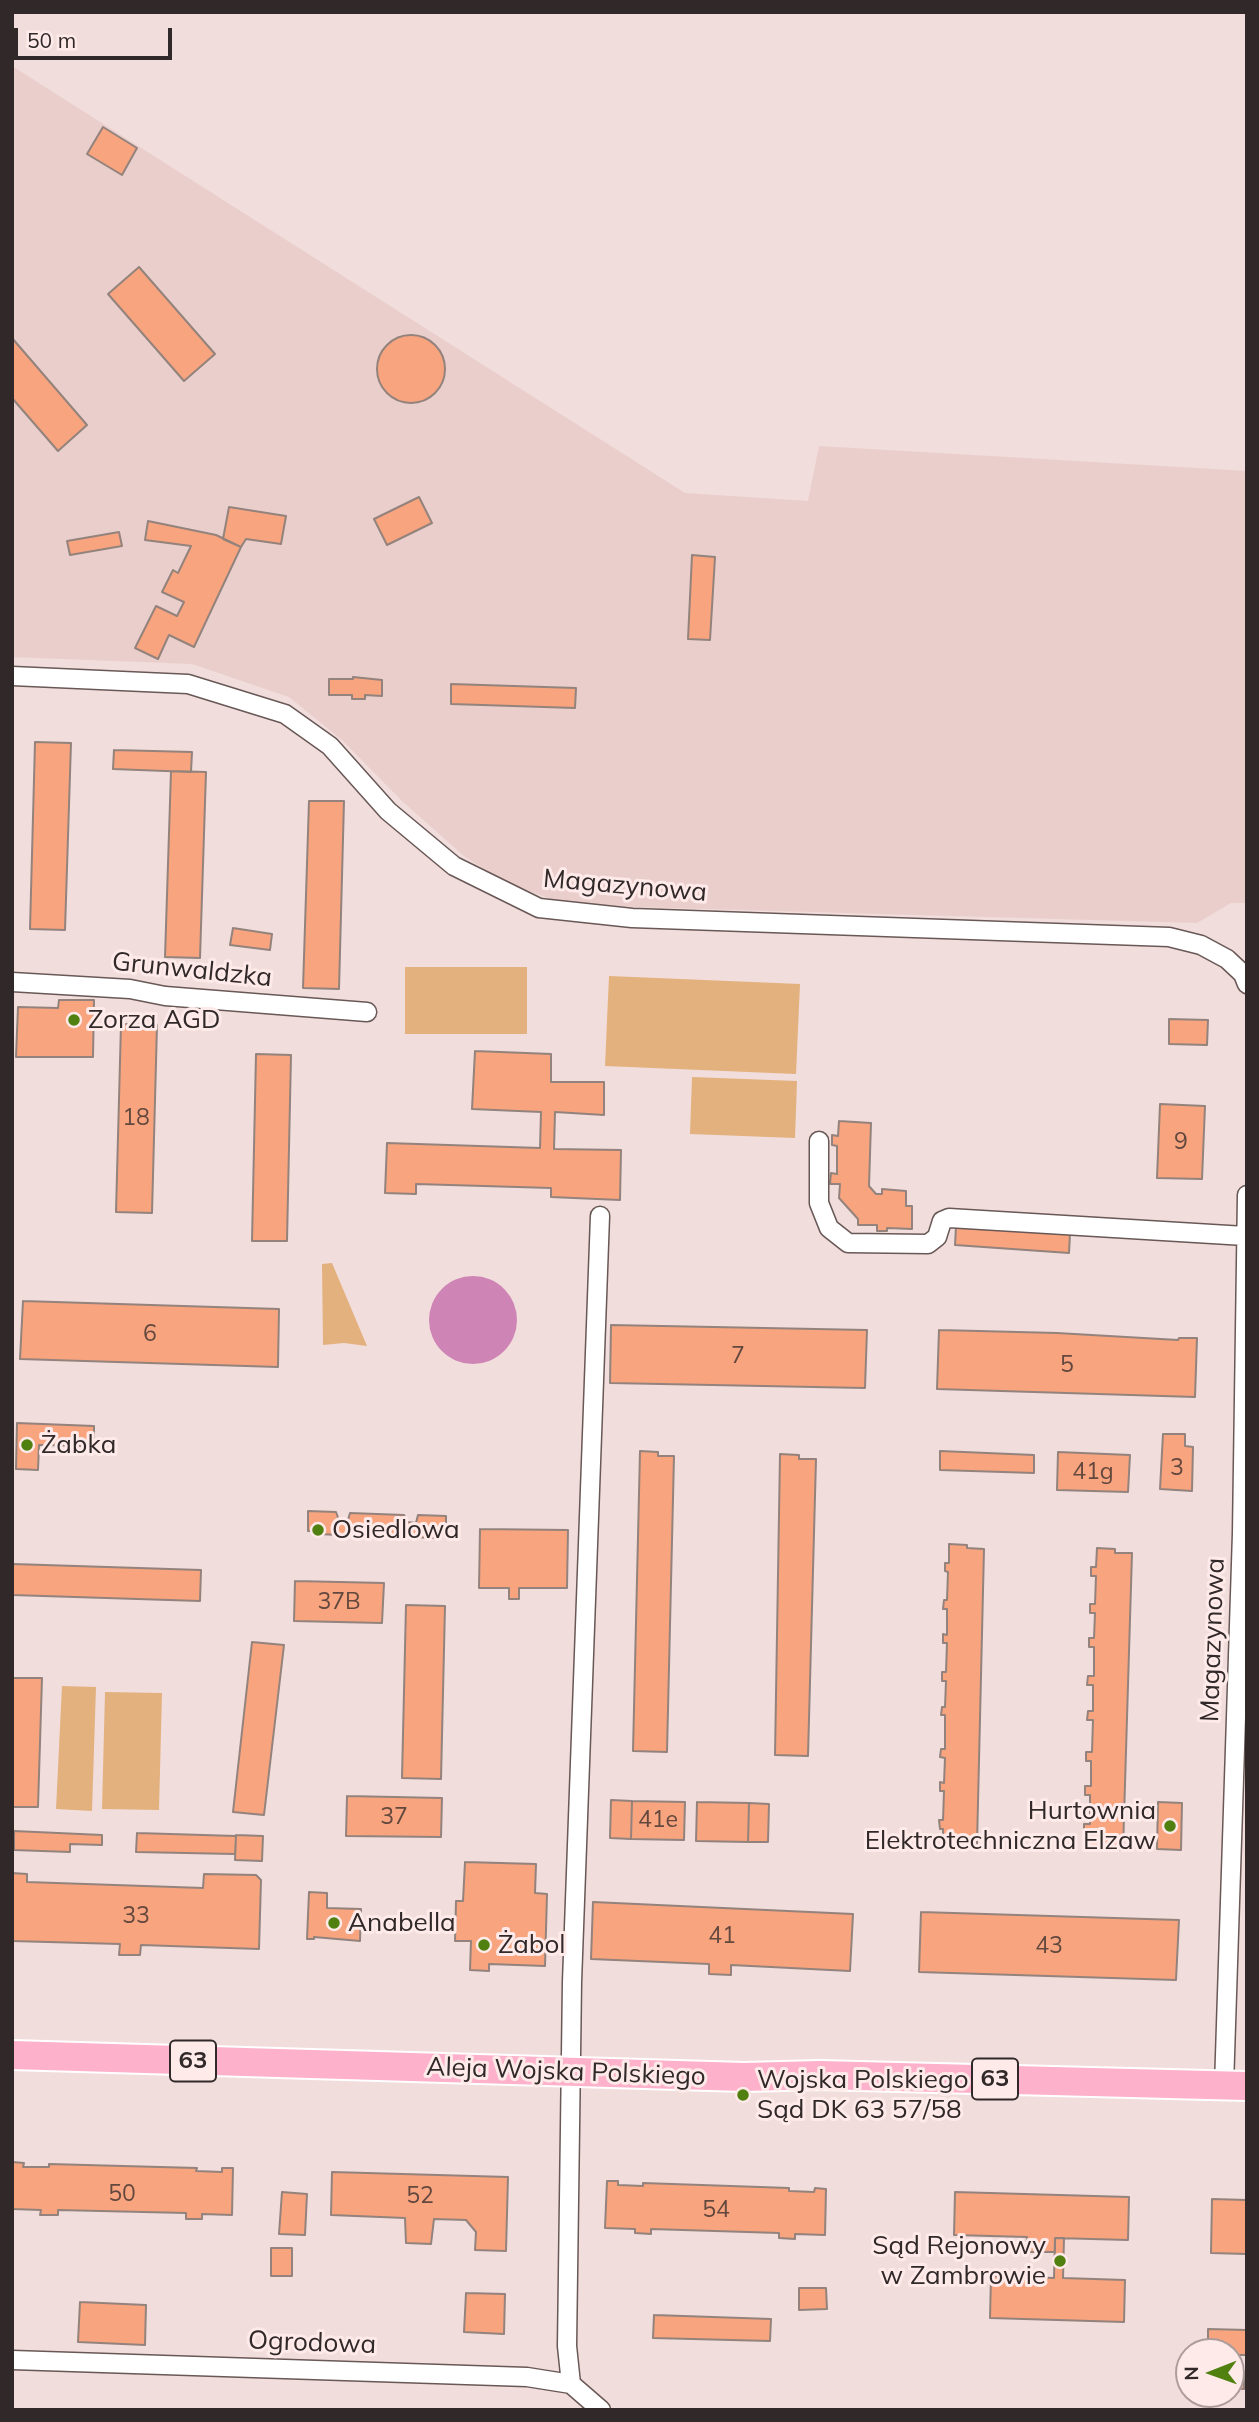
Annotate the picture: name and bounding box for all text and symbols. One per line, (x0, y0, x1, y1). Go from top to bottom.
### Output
scale bar (18, 14, 175, 58)
text: 50 m (27, 27, 76, 53)
street label: Magazynowa (542, 863, 708, 909)
street label: Grunwaldzka (110, 946, 274, 994)
place label: Zorza AGD (88, 1004, 220, 1036)
marker: Zorza AGD (66, 1012, 82, 1028)
house number: 18 (122, 1104, 150, 1132)
house number: 9 (1174, 1128, 1188, 1156)
house number: 6 (143, 1320, 157, 1348)
house number: 7 (731, 1342, 745, 1370)
house number: 5 (1060, 1351, 1074, 1379)
place label: Żabka (41, 1429, 116, 1461)
marker: Żabka (19, 1437, 35, 1453)
house number: 3 (1170, 1454, 1184, 1482)
house number: 41g (1072, 1458, 1114, 1486)
place label: Osiedlowa (332, 1514, 460, 1546)
marker: Osiedlowa (310, 1522, 326, 1538)
street label: Magazynowa (1195, 1557, 1231, 1723)
house number: 37B (317, 1588, 361, 1616)
place label: Hurtownia Elektrotechniczna Elzaw (865, 1795, 1156, 1856)
house number: 37 (380, 1803, 408, 1831)
house number: 41e (638, 1806, 678, 1834)
marker: Hurtownia Elektrotechniczna Elzaw (1162, 1818, 1178, 1834)
house number: 33 (122, 1902, 150, 1930)
place label: Anabella (348, 1907, 456, 1939)
marker: Anabella (326, 1915, 342, 1931)
house number: 41 (708, 1922, 736, 1950)
place label: Żabol (498, 1929, 565, 1961)
house number: 43 (1035, 1932, 1063, 1960)
marker: Żabol (476, 1937, 492, 1953)
road number: 63 (170, 2040, 216, 2082)
street label: Aleja Wojska Polskiego (426, 2052, 706, 2092)
road number: 63 (972, 2058, 1018, 2100)
place label: Wojska Polskiego Sąd DK 63 57/58 (757, 2064, 968, 2126)
marker: Wojska Polskiego Sąd DK 63 57/58 (735, 2087, 751, 2103)
house number: 50 (108, 2180, 136, 2208)
house number: 52 (406, 2182, 434, 2210)
house number: 54 (702, 2196, 730, 2224)
place label: Sąd Rejonowy w Zambrowie (872, 2230, 1046, 2292)
marker: Sąd Rejonowy w Zambrowie (1052, 2253, 1068, 2269)
street label: Ogrodowa (247, 2325, 377, 2361)
north arrow (1175, 2338, 1245, 2408)
text: N (1179, 2366, 1203, 2381)

